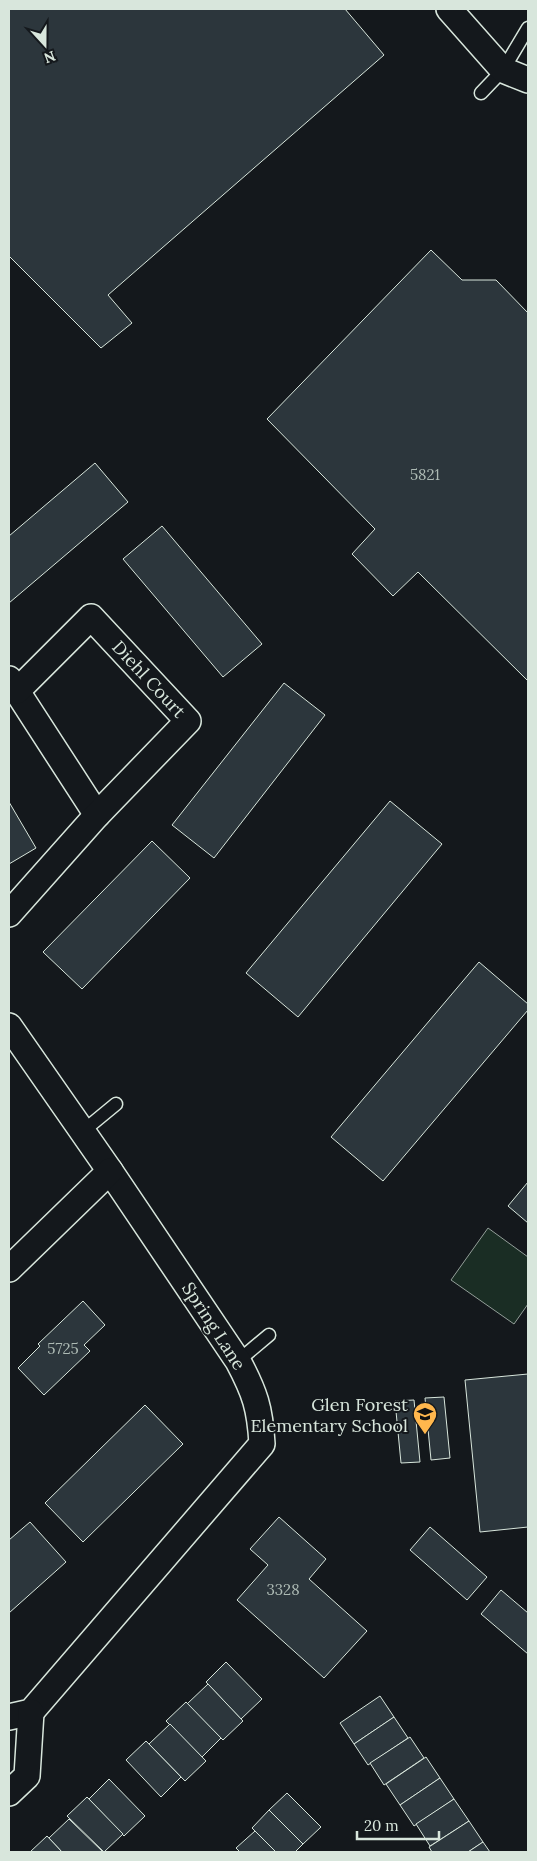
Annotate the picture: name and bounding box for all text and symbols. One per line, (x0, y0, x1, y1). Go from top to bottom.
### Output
north arrow (20, 20, 70, 70)
text: N (41, 47, 58, 68)
house number: 5821 (410, 465, 440, 484)
street label: Diehl Court (107, 636, 191, 722)
street label: Spring Lane (177, 1278, 251, 1374)
house number: 5725 (47, 1339, 79, 1358)
place label: Glen Forest Elementary School (250, 1393, 408, 1437)
school or university icon: Glen Forest Elementary School (412, 1401, 438, 1435)
house number: 3328 (266, 1580, 300, 1599)
scale bar (357, 1808, 440, 1840)
text: 20 m (364, 1816, 399, 1835)

